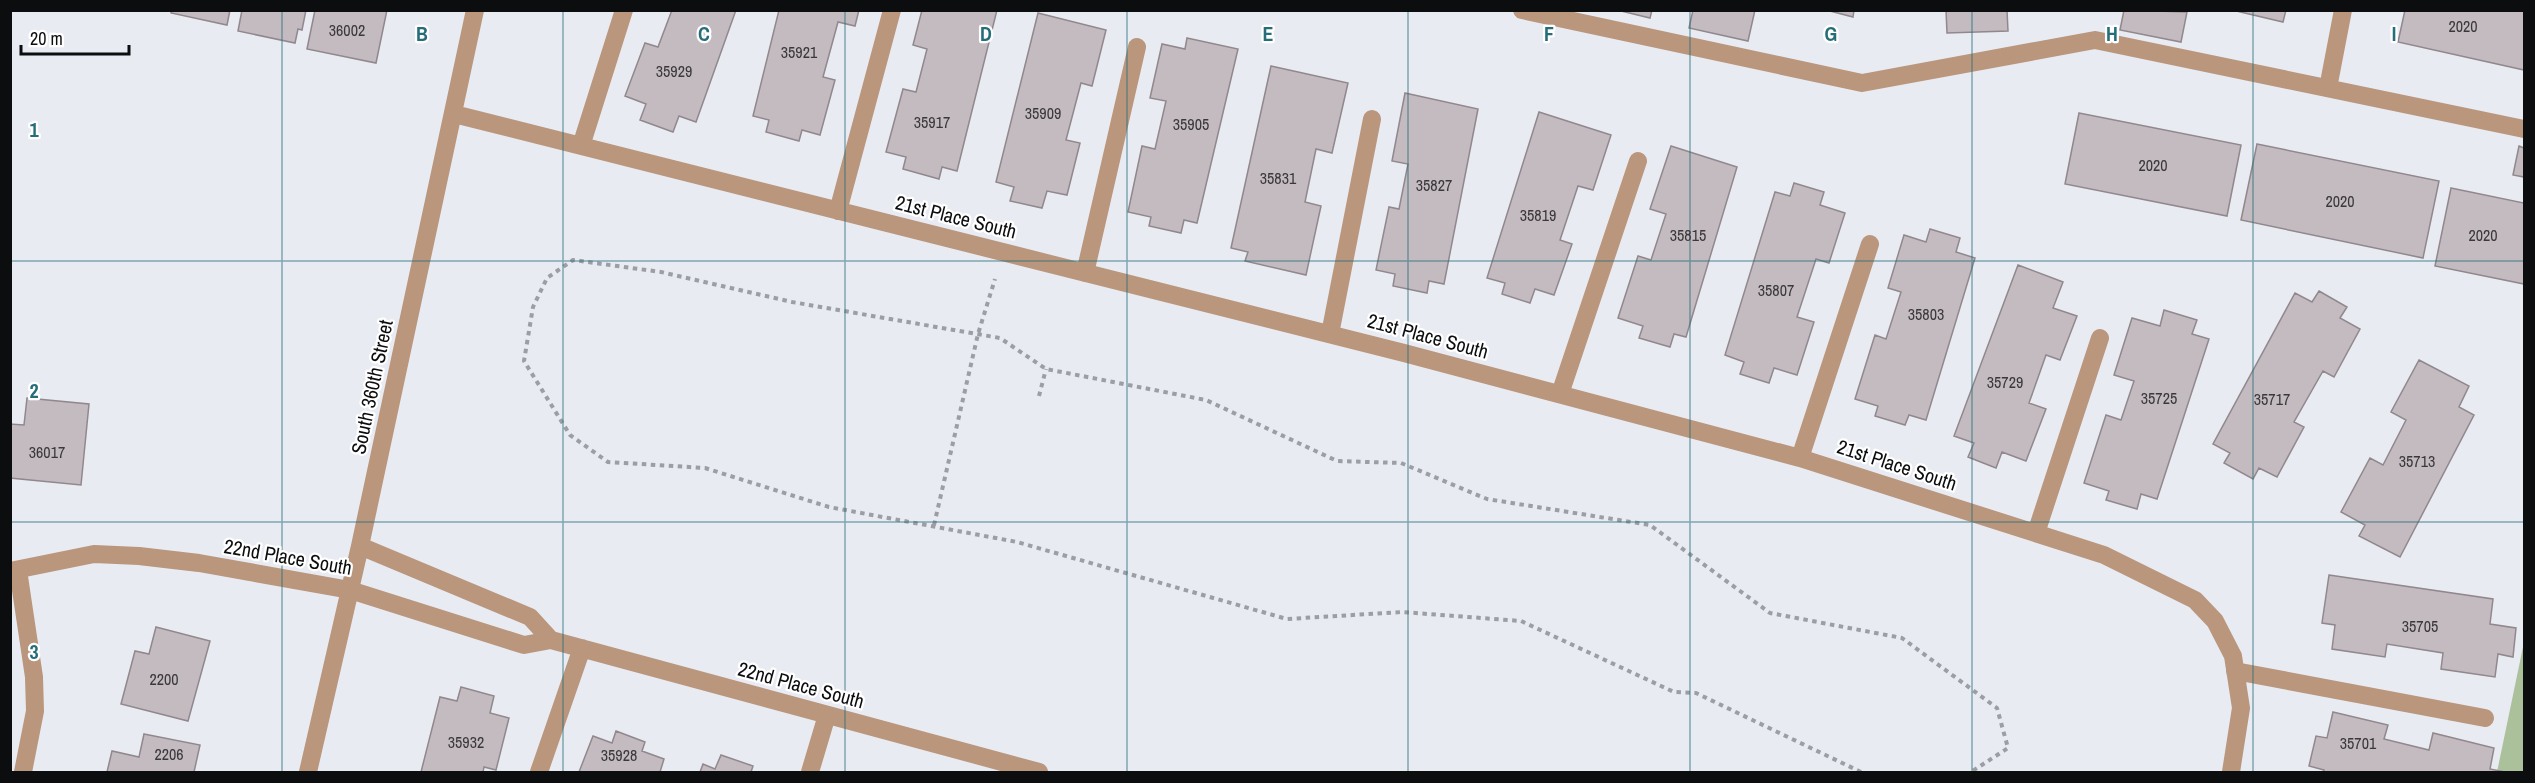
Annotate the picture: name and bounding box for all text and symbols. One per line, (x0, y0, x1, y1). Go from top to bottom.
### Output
house number: 2020 (2448, 15, 2478, 37)
scale bar (21, 18, 129, 56)
house number: 36002 (329, 19, 365, 41)
text: B (416, 20, 428, 47)
text: C (698, 20, 710, 47)
text: D (980, 20, 992, 47)
text: E (1263, 20, 1274, 47)
text: F (1544, 20, 1554, 47)
text: G (1825, 20, 1837, 47)
text: H (2106, 20, 2118, 47)
text: I (2392, 20, 2396, 47)
text: 20 m (30, 26, 63, 51)
house number: 35921 (781, 41, 818, 63)
house number: 35929 (656, 60, 692, 82)
house number: 35909 (1025, 102, 1061, 124)
house number: 35917 (914, 111, 950, 133)
house number: 35905 (1173, 113, 1209, 135)
text: 1 (29, 116, 39, 143)
house number: 2020 (2138, 154, 2168, 176)
house number: 35831 (1260, 167, 1297, 189)
house number: 35827 (1416, 174, 1452, 196)
street label: 21st Place South (893, 188, 1020, 245)
house number: 2020 (2325, 190, 2355, 212)
house number: 35819 (1520, 204, 1556, 226)
house number: 35815 (1670, 224, 1706, 246)
house number: 2020 (2468, 224, 2498, 246)
house number: 35807 (1758, 279, 1794, 301)
house number: 35803 (1908, 303, 1944, 325)
street label: 21st Place South (1365, 306, 1492, 365)
street label: South 360th Street (344, 317, 399, 457)
house number: 35729 (1987, 371, 2023, 393)
text: 2 (29, 377, 39, 404)
house number: 35725 (2141, 387, 2177, 409)
house number: 35717 (2254, 388, 2290, 410)
street label: 21st Place South (1834, 433, 1960, 497)
house number: 36017 (29, 441, 65, 463)
house number: 35713 (2399, 450, 2435, 472)
street label: 22nd Place South (222, 532, 354, 581)
house number: 35705 (2402, 615, 2438, 637)
text: 3 (29, 638, 39, 665)
street label: 22nd Place South (735, 655, 867, 714)
house number: 2200 (149, 668, 179, 690)
house number: 35932 (448, 731, 484, 753)
house number: 35701 (2340, 732, 2377, 754)
house number: 2206 (154, 743, 184, 765)
house number: 35928 (601, 744, 637, 766)

